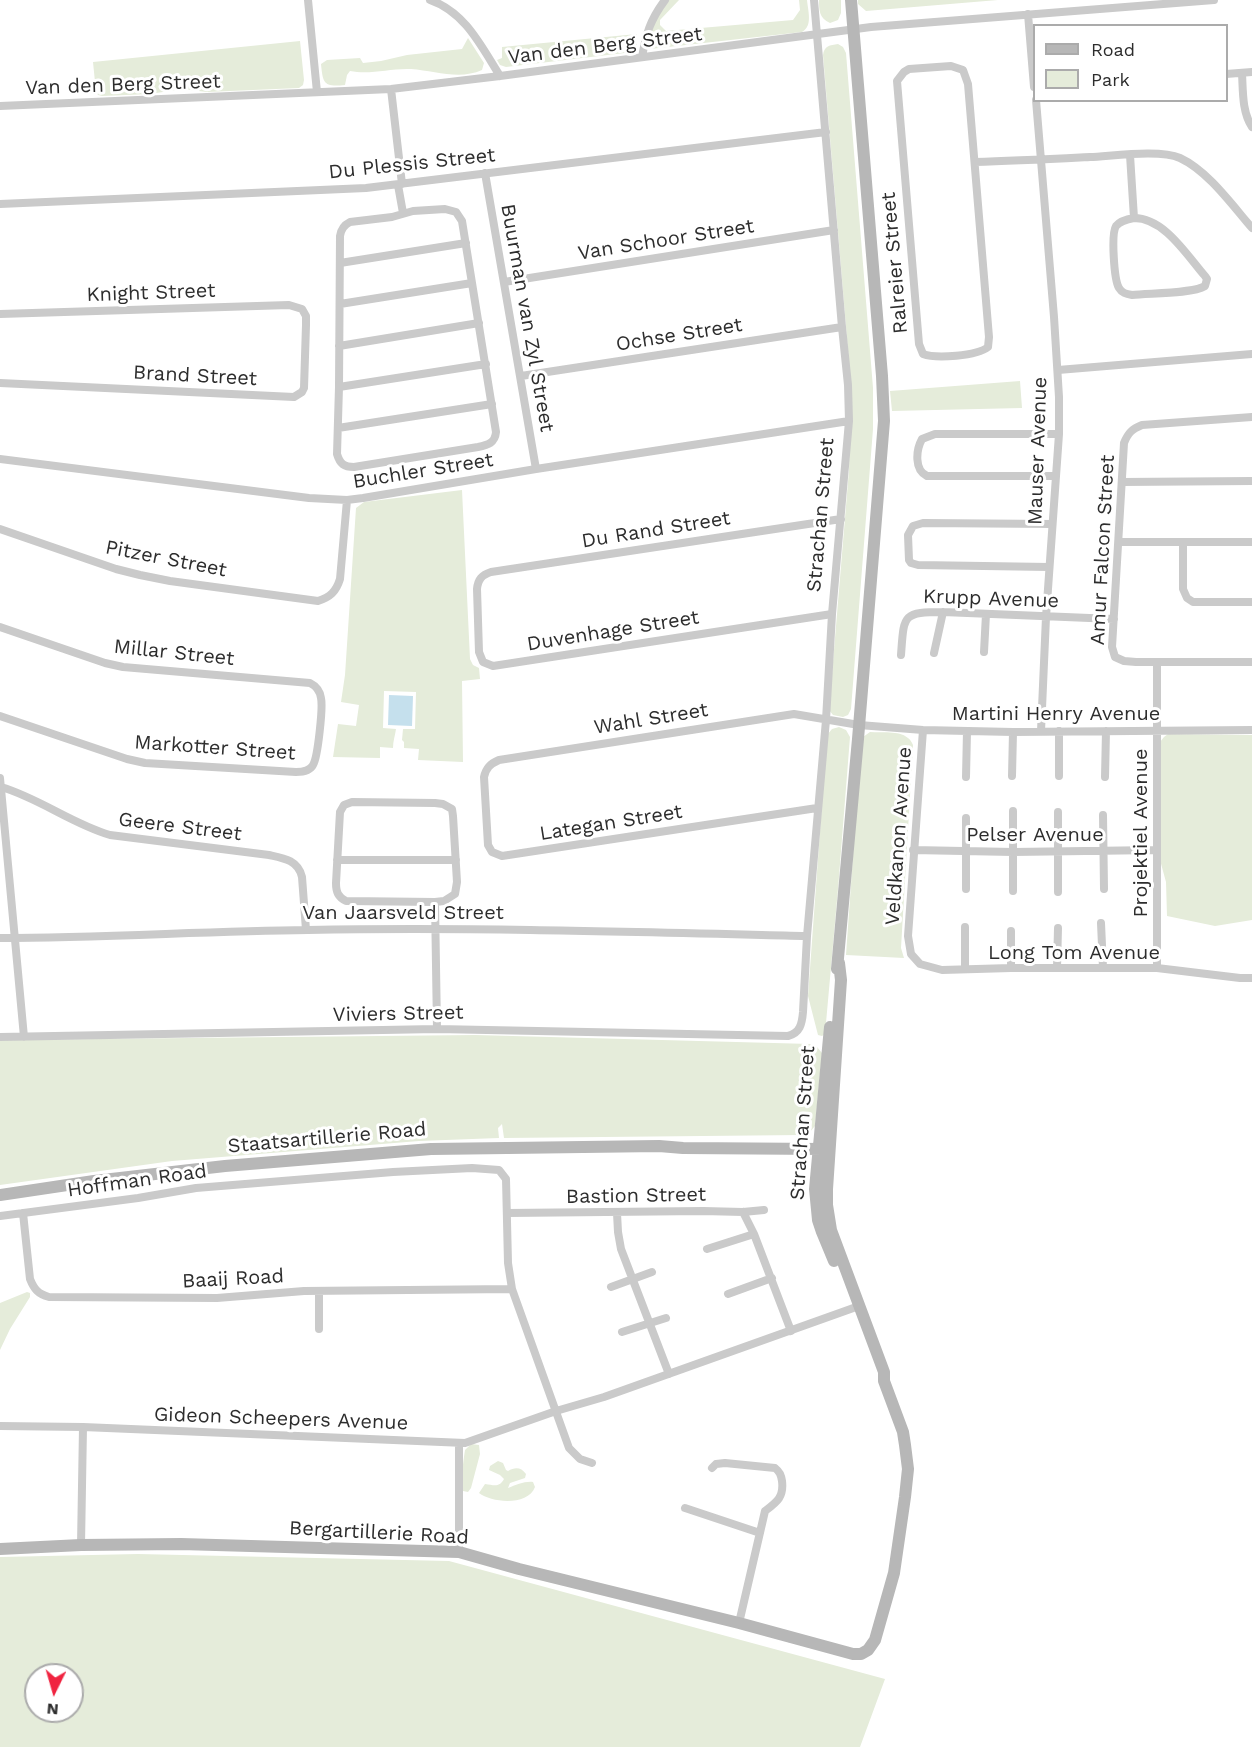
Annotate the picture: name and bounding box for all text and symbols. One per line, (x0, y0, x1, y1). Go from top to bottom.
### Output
street label: Van den Berg Street (507, 22, 703, 70)
legend (1033, 24, 1228, 102)
text: Road (1091, 39, 1135, 60)
text: Park (1091, 69, 1130, 90)
street label: Van den Berg Street (25, 70, 221, 100)
street label: Du Plessis Street (328, 143, 496, 185)
street label: Ralreier Street (877, 191, 913, 335)
street label: Buurman van Zyl Street (495, 202, 559, 434)
street label: Van Schoor Street (576, 214, 756, 266)
street label: Knight Street (86, 279, 216, 307)
street label: Ochse Street (614, 313, 744, 357)
street label: Brand Street (132, 361, 258, 391)
street label: Mauser Avenue (1023, 376, 1053, 526)
street label: Strachan Street (802, 437, 840, 593)
street label: Buchler Street (351, 448, 495, 494)
street label: Amur Falcon Street (1086, 454, 1120, 646)
street label: Du Rand Street (580, 506, 732, 554)
street label: Pitzer Street (103, 535, 229, 583)
street label: Krupp Avenue (922, 585, 1060, 613)
street label: Duvenhage Street (525, 606, 701, 656)
street label: Millar Street (113, 635, 235, 671)
street label: Wahl Street (592, 698, 710, 740)
street label: Martini Henry Avenue (952, 702, 1160, 726)
street label: Markotter Street (134, 730, 296, 766)
street label: Veldkanon Avenue (881, 746, 917, 926)
street label: Projektiel Avenue (1129, 748, 1153, 918)
street label: Lategan Street (538, 800, 684, 846)
street label: Geere Street (117, 808, 243, 846)
street label: Pelser Avenue (966, 823, 1104, 847)
street label: Van Jaarsveld Street (302, 901, 504, 925)
street label: Long Tom Avenue (988, 941, 1160, 965)
street label: Viviers Street (332, 1001, 464, 1027)
street label: Strachan Street (786, 1045, 820, 1201)
street label: Staatsartillerie Road (227, 1117, 427, 1159)
street label: Hoffman Road (66, 1159, 208, 1203)
street label: Bastion Street (566, 1183, 706, 1209)
street label: Baaij Road (181, 1264, 285, 1294)
street label: Gideon Scheepers Avenue (153, 1403, 409, 1435)
street label: Bergartillerie Road (289, 1516, 469, 1550)
north arrow (24, 1663, 84, 1723)
text: N (46, 1699, 59, 1719)

